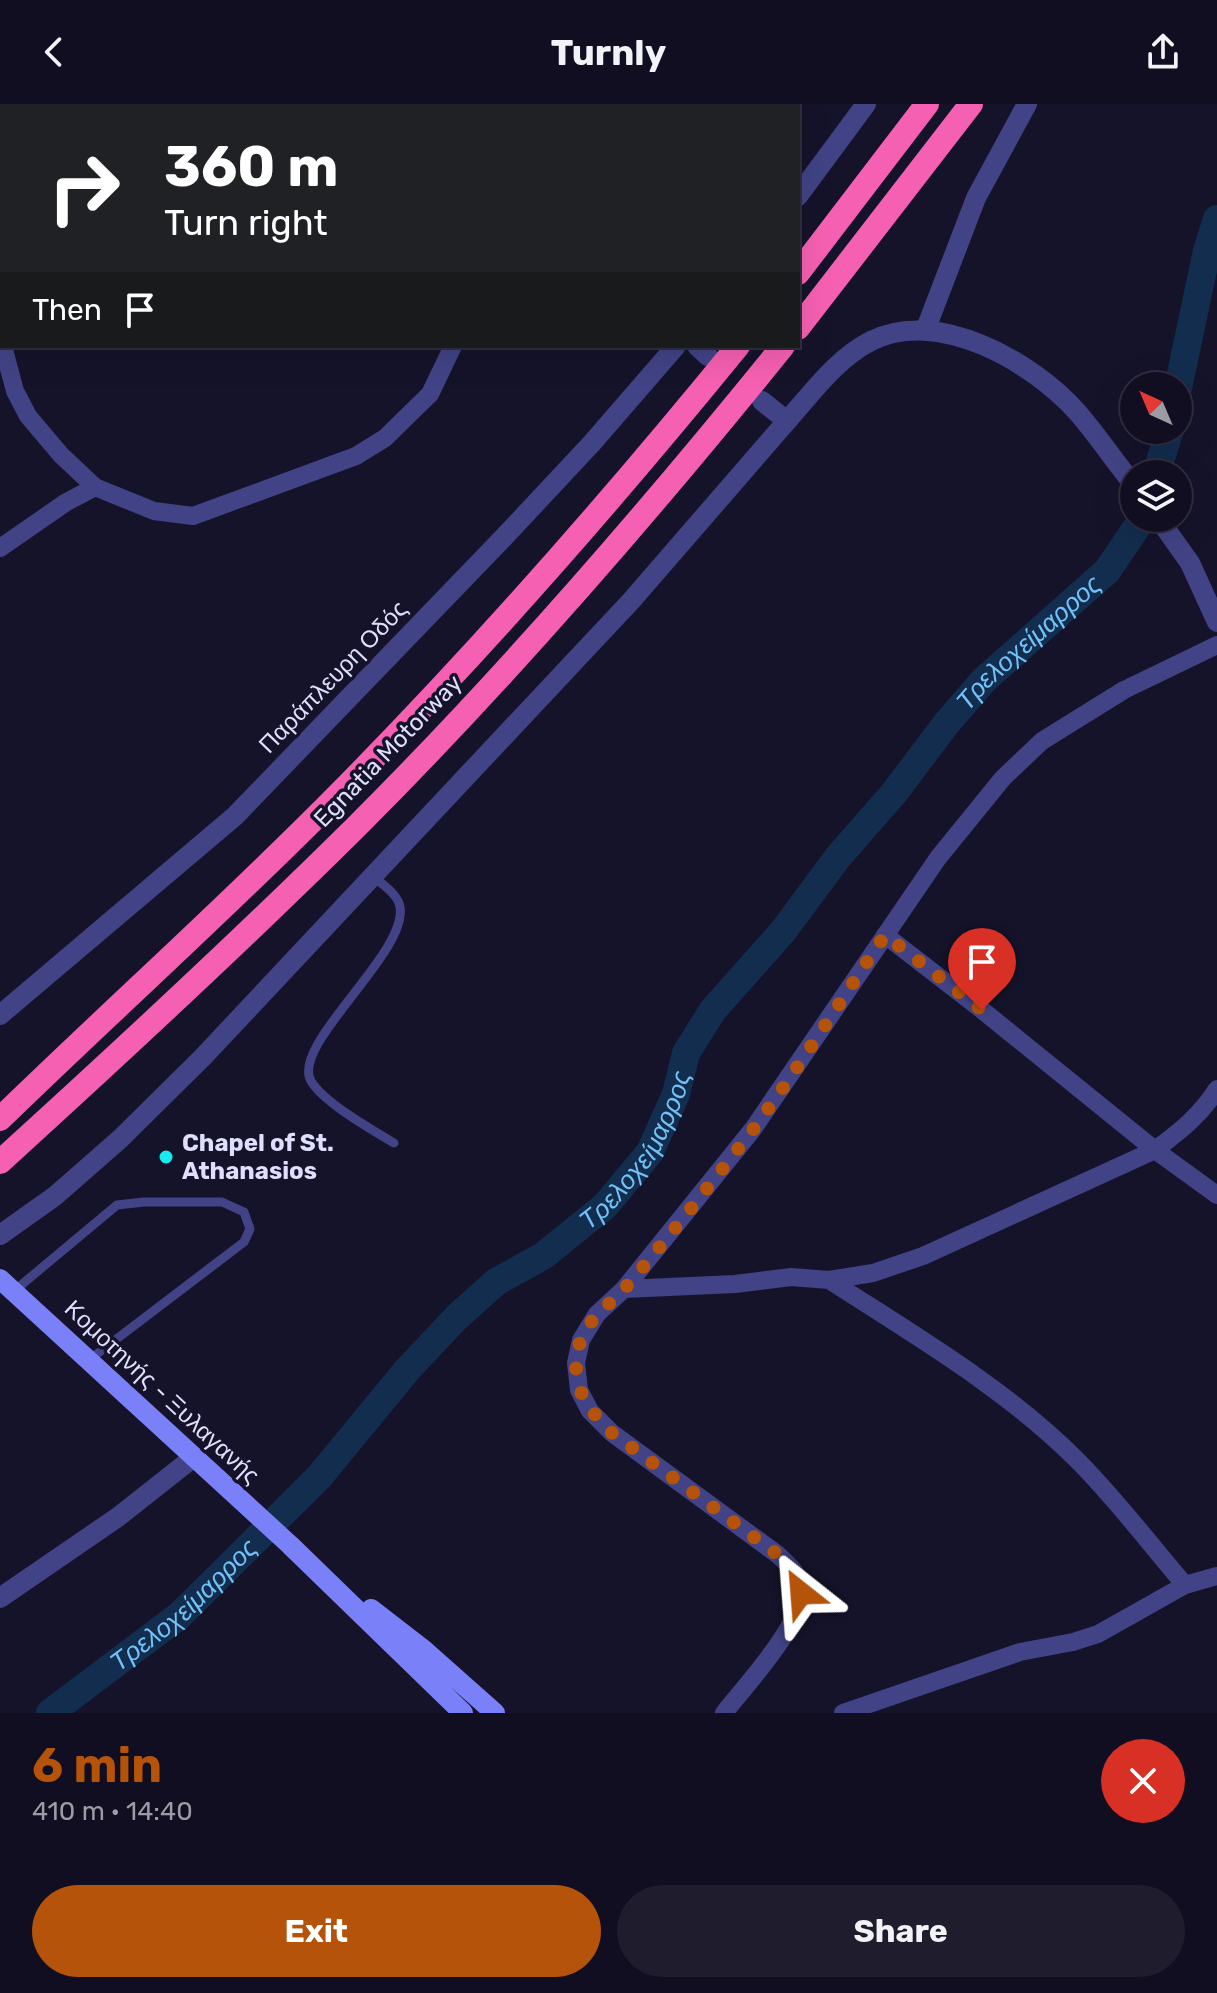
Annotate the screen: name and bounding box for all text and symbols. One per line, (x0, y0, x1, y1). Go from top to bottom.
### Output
icon: back (32, 30, 76, 74)
icon: share (1141, 30, 1185, 74)
text: Turnly (551, 31, 666, 74)
text: 360 m (164, 134, 339, 200)
icon: right (32, 136, 136, 240)
text: Turn right (164, 201, 328, 244)
icon: arrive (118, 288, 162, 332)
text: Then (32, 292, 102, 328)
north arrow (1120, 372, 1192, 444)
map controls (1120, 372, 1192, 532)
button: layers (1120, 460, 1192, 532)
water label: Τρελοχείμαρρος (949, 568, 1107, 717)
street label: Παράπλευρη Οδός (253, 595, 413, 759)
street label: Egnatia Motorway (308, 669, 468, 833)
pin (948, 928, 1016, 1010)
icon: arrive (960, 940, 1004, 984)
water label: Τρελοχείμαρρος (573, 1067, 697, 1236)
place label: Chapel of St. Athanasios (182, 1129, 334, 1185)
marker: Chapel of St. Athanasios (157, 1148, 175, 1166)
street label: Κομοτηνής - Ξυλαγανής (59, 1294, 265, 1490)
water label: Τρελοχείμαρρος (104, 1532, 264, 1678)
position arrow (759, 1551, 843, 1635)
text: 6 min (32, 1737, 162, 1794)
button: close (1101, 1739, 1185, 1823)
text: 410 m · 14:40 (32, 1796, 193, 1827)
button: Exit (32, 1885, 601, 1977)
button: Share (617, 1885, 1185, 1977)

